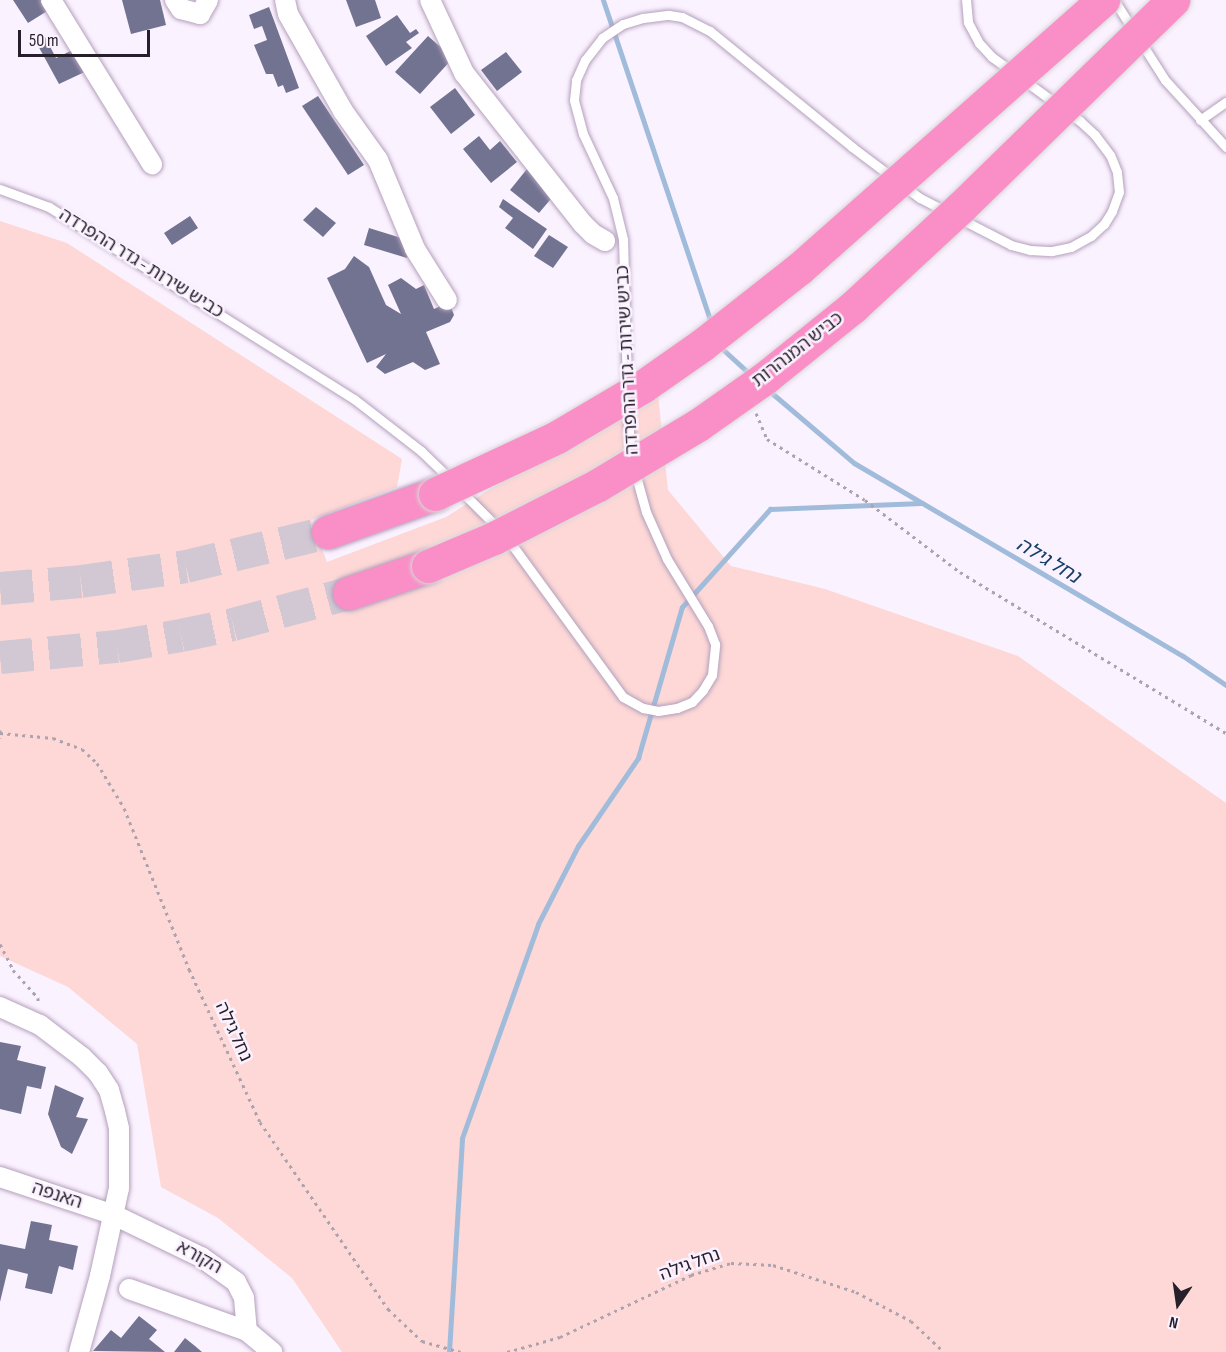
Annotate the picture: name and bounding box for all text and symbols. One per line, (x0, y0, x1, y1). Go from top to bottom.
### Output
scale bar (21, 18, 153, 56)
text: 50 m (29, 30, 59, 51)
street label: כביש שירות - גדר ההפרדה (55, 204, 227, 324)
street label: כביש שירות - גדר ההפרדה (612, 265, 644, 455)
street label: כביש המנהרות (748, 308, 848, 392)
water label: נחל גילה (1012, 533, 1084, 589)
street label: נחל גילה (210, 999, 256, 1065)
street label: האנפה (29, 1178, 85, 1214)
street label: הקורא (173, 1237, 225, 1279)
street label: נחל גילה (657, 1244, 723, 1286)
north arrow (1148, 1274, 1208, 1334)
text: N (1168, 1312, 1180, 1332)

